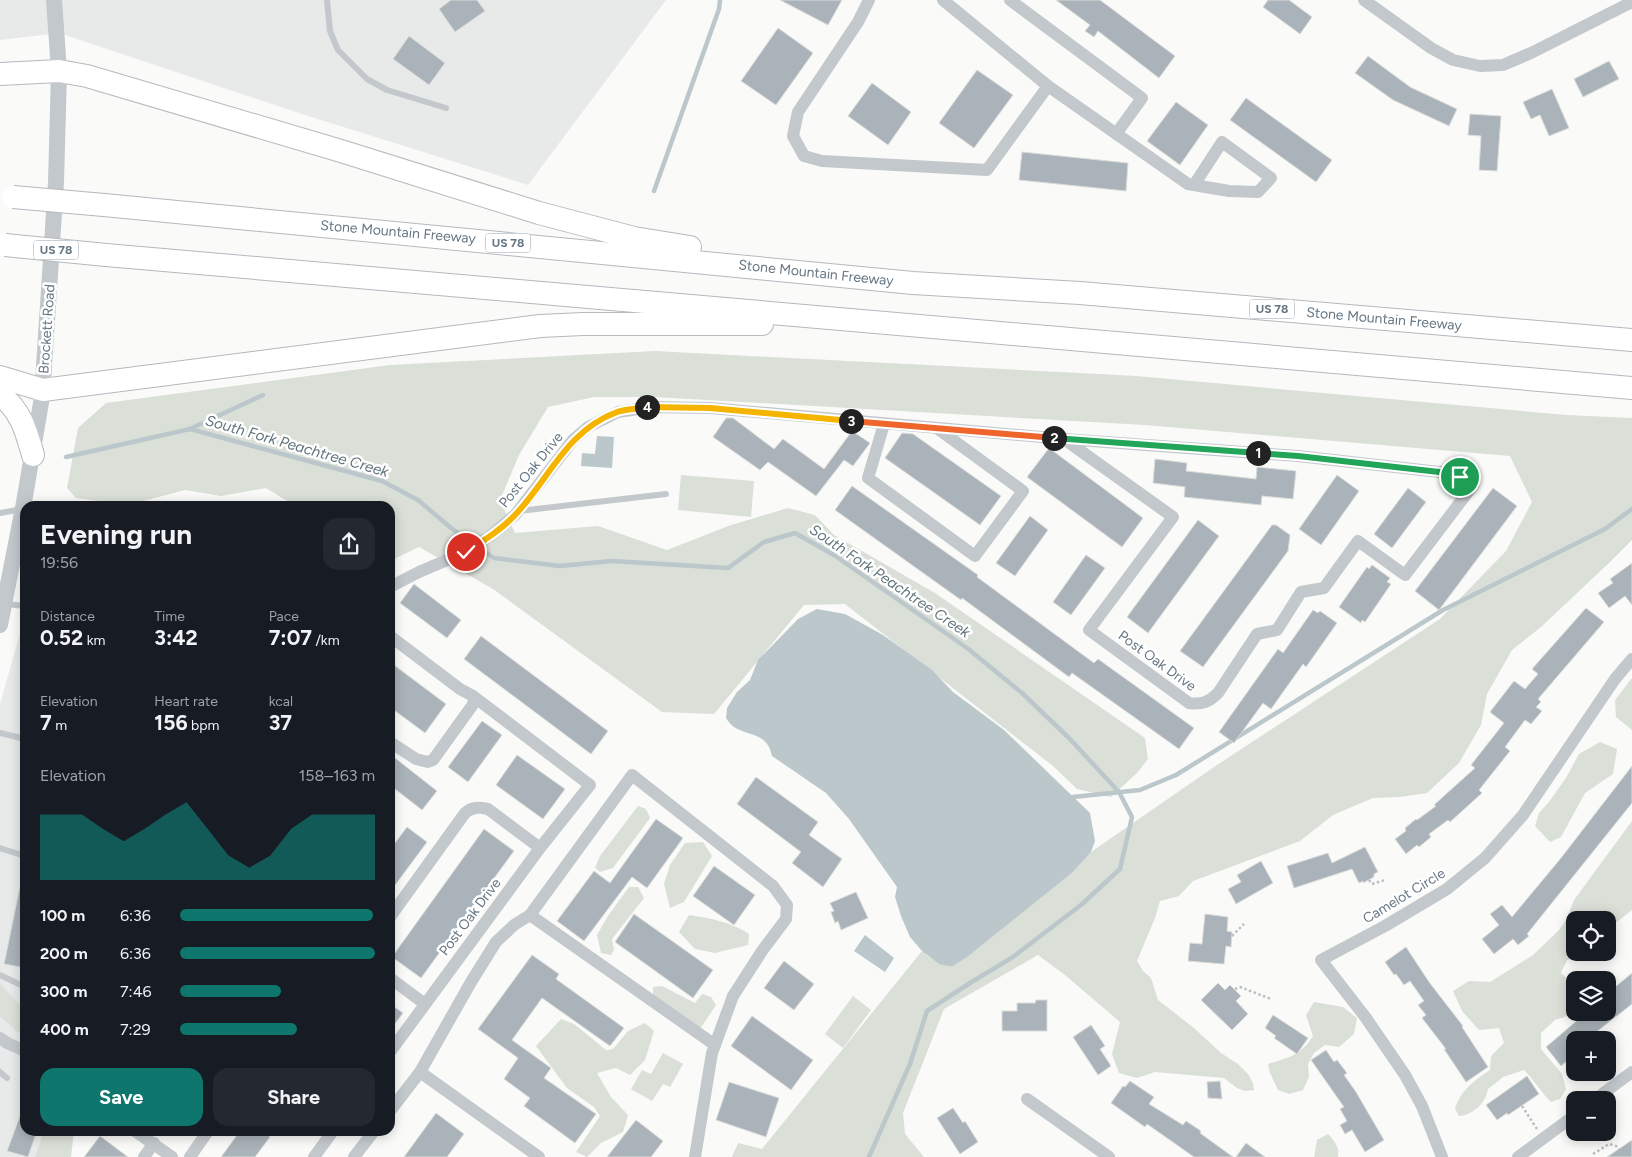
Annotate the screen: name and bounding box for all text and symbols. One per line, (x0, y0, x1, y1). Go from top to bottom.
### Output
street label: Stone Mountain Freeway (320, 217, 477, 247)
road number: US 78 (486, 234, 530, 252)
road number: US 78 (34, 240, 78, 260)
street label: Stone Mountain Freeway (738, 256, 895, 290)
street label: Brockett Road (35, 284, 59, 374)
road number: US 78 (1250, 300, 1294, 318)
street label: Stone Mountain Freeway (1306, 304, 1463, 334)
pin: 4 (634, 394, 660, 420)
text: 4 (643, 399, 652, 416)
pin: 3 (838, 408, 864, 434)
water label: South Fork Peachtree Creek (203, 411, 391, 481)
text: 3 (848, 413, 855, 430)
pin: 2 (1042, 426, 1066, 450)
street label: Post Oak Drive (495, 429, 567, 511)
text: 2 (1050, 430, 1059, 447)
pin: 1 (1246, 440, 1270, 466)
text: 1 (1256, 445, 1261, 462)
pin (1439, 456, 1481, 498)
icon: arrive (1446, 463, 1474, 491)
text: Evening run (40, 517, 192, 551)
button: share (323, 518, 375, 570)
water label: South Fork Peachtree Creek (806, 520, 974, 642)
pin (445, 531, 487, 573)
icon: check (452, 538, 480, 566)
text: 19:56 (40, 553, 78, 572)
text: Distance (40, 608, 95, 625)
text: Time (154, 608, 185, 625)
text: Pace (269, 608, 299, 625)
text: 0.52 (40, 625, 83, 650)
text: 3:42 (154, 625, 198, 650)
text: 7:07 (269, 625, 312, 650)
street label: Post Oak Drive (1115, 627, 1199, 695)
text: km (83, 632, 105, 649)
text: /km (312, 632, 340, 649)
text: Elevation (40, 693, 98, 710)
text: Heart rate (154, 693, 218, 710)
text: kcal (269, 693, 293, 710)
text: 7 (40, 710, 52, 735)
text: 156 (154, 710, 188, 735)
text: 37 (269, 710, 292, 735)
text: m (52, 717, 67, 734)
text: bpm (188, 717, 219, 734)
text: Elevation (40, 766, 106, 785)
text: 158–163 m (299, 766, 375, 785)
street label: Camelot Circle (1360, 865, 1449, 927)
street label: Post Oak Drive (436, 875, 505, 959)
text: 100 m (40, 906, 85, 925)
text: 6:36 (120, 906, 151, 925)
map controls (1566, 911, 1616, 1141)
button: locate (1566, 911, 1616, 961)
text: 200 m (40, 944, 88, 963)
text: 6:36 (120, 944, 151, 963)
button: layers (1566, 971, 1616, 1021)
text: 300 m (40, 982, 87, 1001)
text: 7:46 (120, 982, 152, 1001)
text: 400 m (40, 1020, 89, 1039)
text: 7:29 (120, 1020, 151, 1039)
button: + (1566, 1031, 1616, 1081)
button: Save (40, 1068, 203, 1126)
button: Share (213, 1068, 375, 1126)
button: − (1566, 1091, 1616, 1141)

